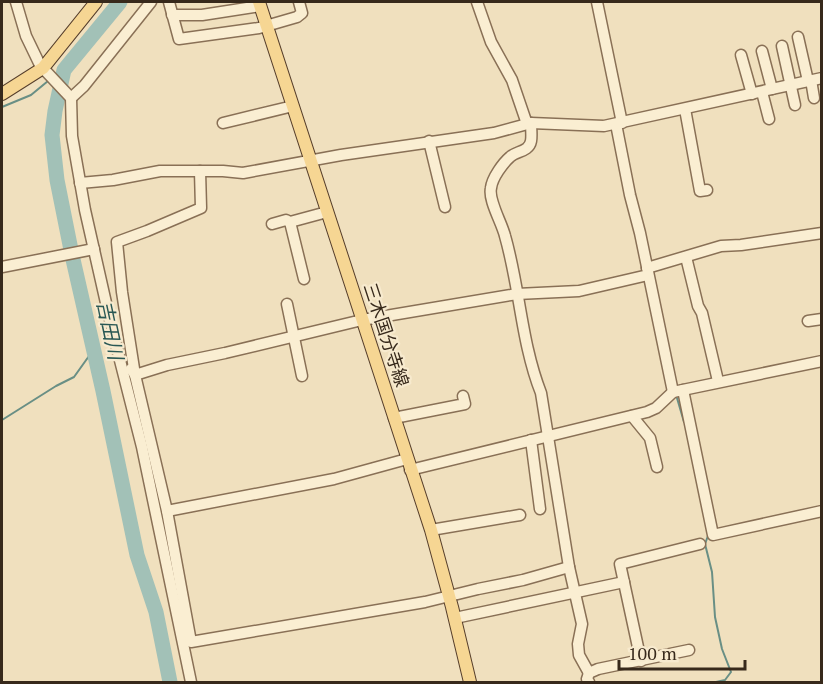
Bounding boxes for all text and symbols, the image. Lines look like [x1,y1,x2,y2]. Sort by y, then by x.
street label: 三木国分寺線 [359,280,415,390]
water label: 吉田川 [91,298,130,364]
scale bar [619,633,745,671]
text: 100 m [628,641,677,665]

